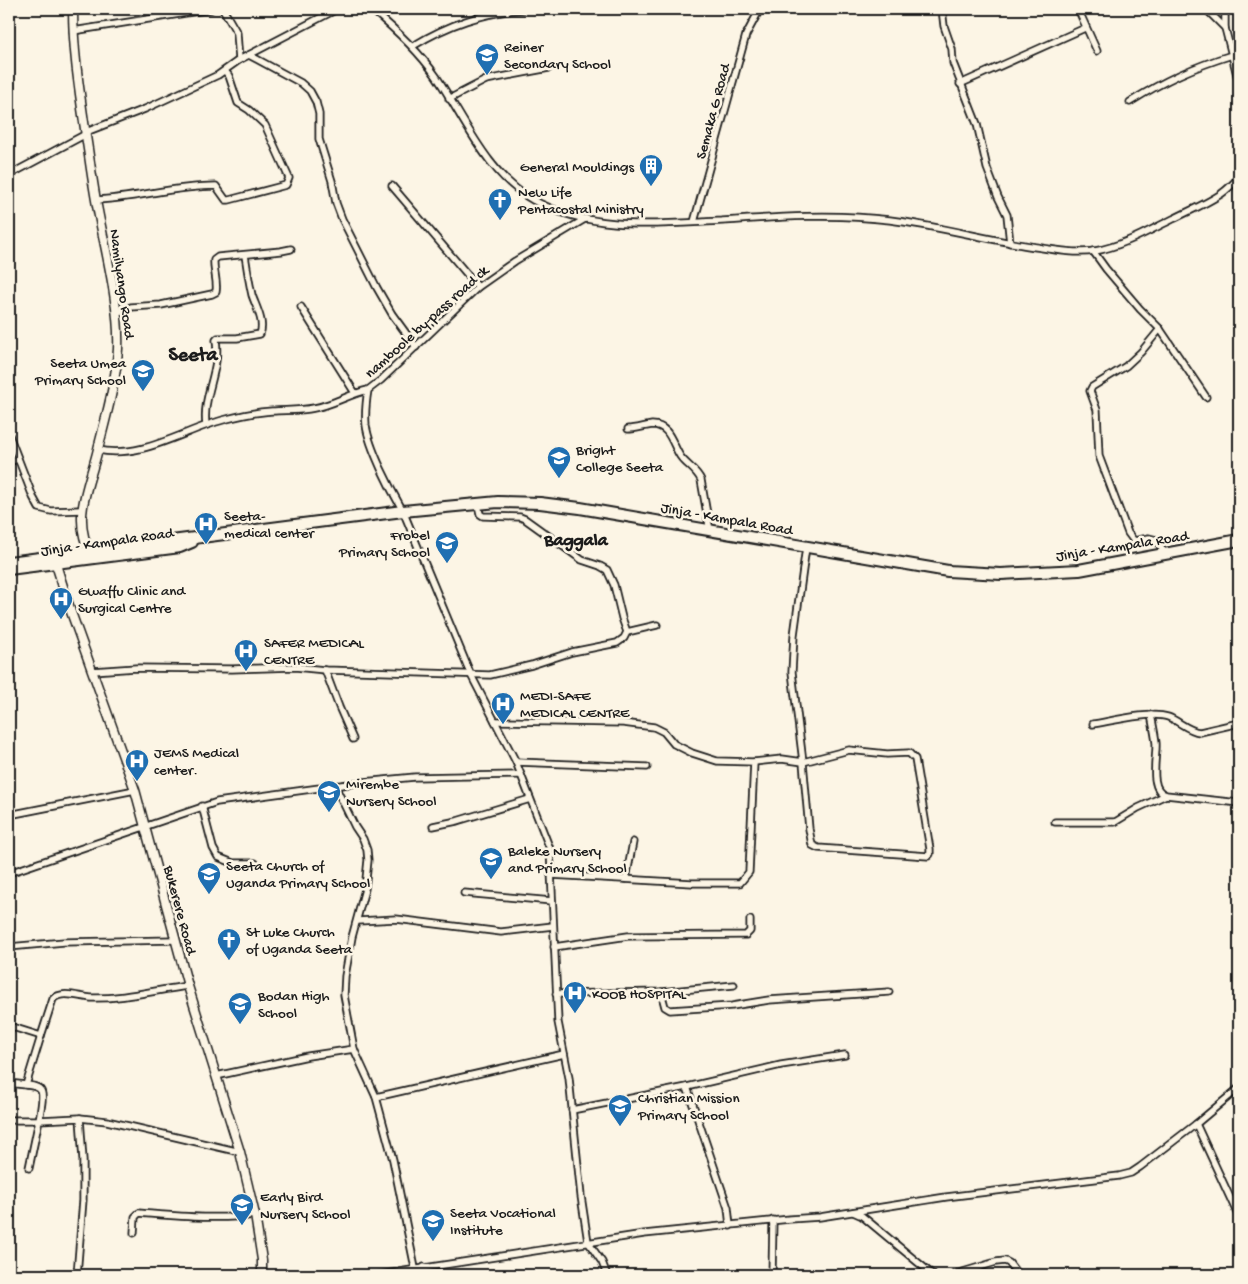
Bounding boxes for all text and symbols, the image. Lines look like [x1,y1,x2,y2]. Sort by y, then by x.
place label: Reiner Secondary School [504,39,611,74]
school or university icon: Reiner Secondary School [474,42,500,76]
street label: Semaka G Road [693,61,736,161]
building icon: General Mouldings [638,153,664,187]
place label: General Mouldings [520,159,634,177]
place label: New Life Pentacostal Ministry [517,184,644,219]
church icon: New Life Pentacostal Ministry [487,187,513,221]
street label: Namilyango Road [104,228,138,342]
street label: namboole by-pass road ck [362,261,494,383]
district label: Seeta [168,345,218,368]
place label: Seeta Umea Primary School [34,355,127,390]
school or university icon: Seeta Umea Primary School [130,358,156,392]
place label: Bright College Seeta [575,442,664,477]
school or university icon: Bright College Seeta [546,445,572,479]
street label: Jinja - Kampala Road [659,499,795,541]
place label: Seeta- medical center [224,508,316,543]
hospital icon: Seeta- medical center [193,511,219,545]
street label: Jinja - Kampala Road [40,525,176,561]
place label: Frobel Primary School [338,527,430,562]
street label: Jinja - Kampala Road [1055,527,1191,566]
school or university icon: Frobel Primary School [434,530,460,564]
district label: Baggala [543,531,609,552]
place label: Gwaffu Clinic and Surgical Centre [78,583,186,618]
hospital icon: Gwaffu Clinic and Surgical Centre [48,586,74,620]
place label: SAFER MEDICAL CENTRE [264,635,364,670]
hospital icon: SAFER MEDICAL CENTRE [233,638,259,672]
place label: MEDI-SAFE MEDICAL CENTRE [520,688,630,723]
hospital icon: MEDI-SAFE MEDICAL CENTRE [490,691,516,725]
place label: JEMS Medical center. [154,745,239,780]
hospital icon: JEMS Medical center. [124,748,150,782]
place label: Mirembe Nursery School [346,776,437,811]
school or university icon: Mirembe Nursery School [316,779,342,813]
place label: Baleke Nursery and Primary School [507,843,627,878]
school or university icon: Baleke Nursery and Primary School [478,846,504,880]
place label: Seeta Church of Uganda Primary School [226,858,370,893]
school or university icon: Seeta Church of Uganda Primary School [196,861,222,895]
street label: Bukerere Road [158,863,200,958]
place label: St Luke Church of Uganda Seeta [246,924,353,959]
church icon: St Luke Church of Uganda Seeta [216,927,242,961]
hospital icon: KOOB HOSPITAL [562,980,588,1014]
place label: KOOB HOSPITAL [592,986,687,1004]
place label: Bodan High School [257,988,330,1023]
school or university icon: Bodan High School [227,991,253,1025]
place label: Christian Mission Primary School [637,1090,740,1125]
school or university icon: Christian Mission Primary School [607,1093,633,1127]
place label: Early Bird Nursery School [260,1189,351,1224]
school or university icon: Early Bird Nursery School [229,1192,255,1226]
place label: Seeta Vocational Institute [450,1205,556,1240]
school or university icon: Seeta Vocational Institute [420,1208,446,1242]

